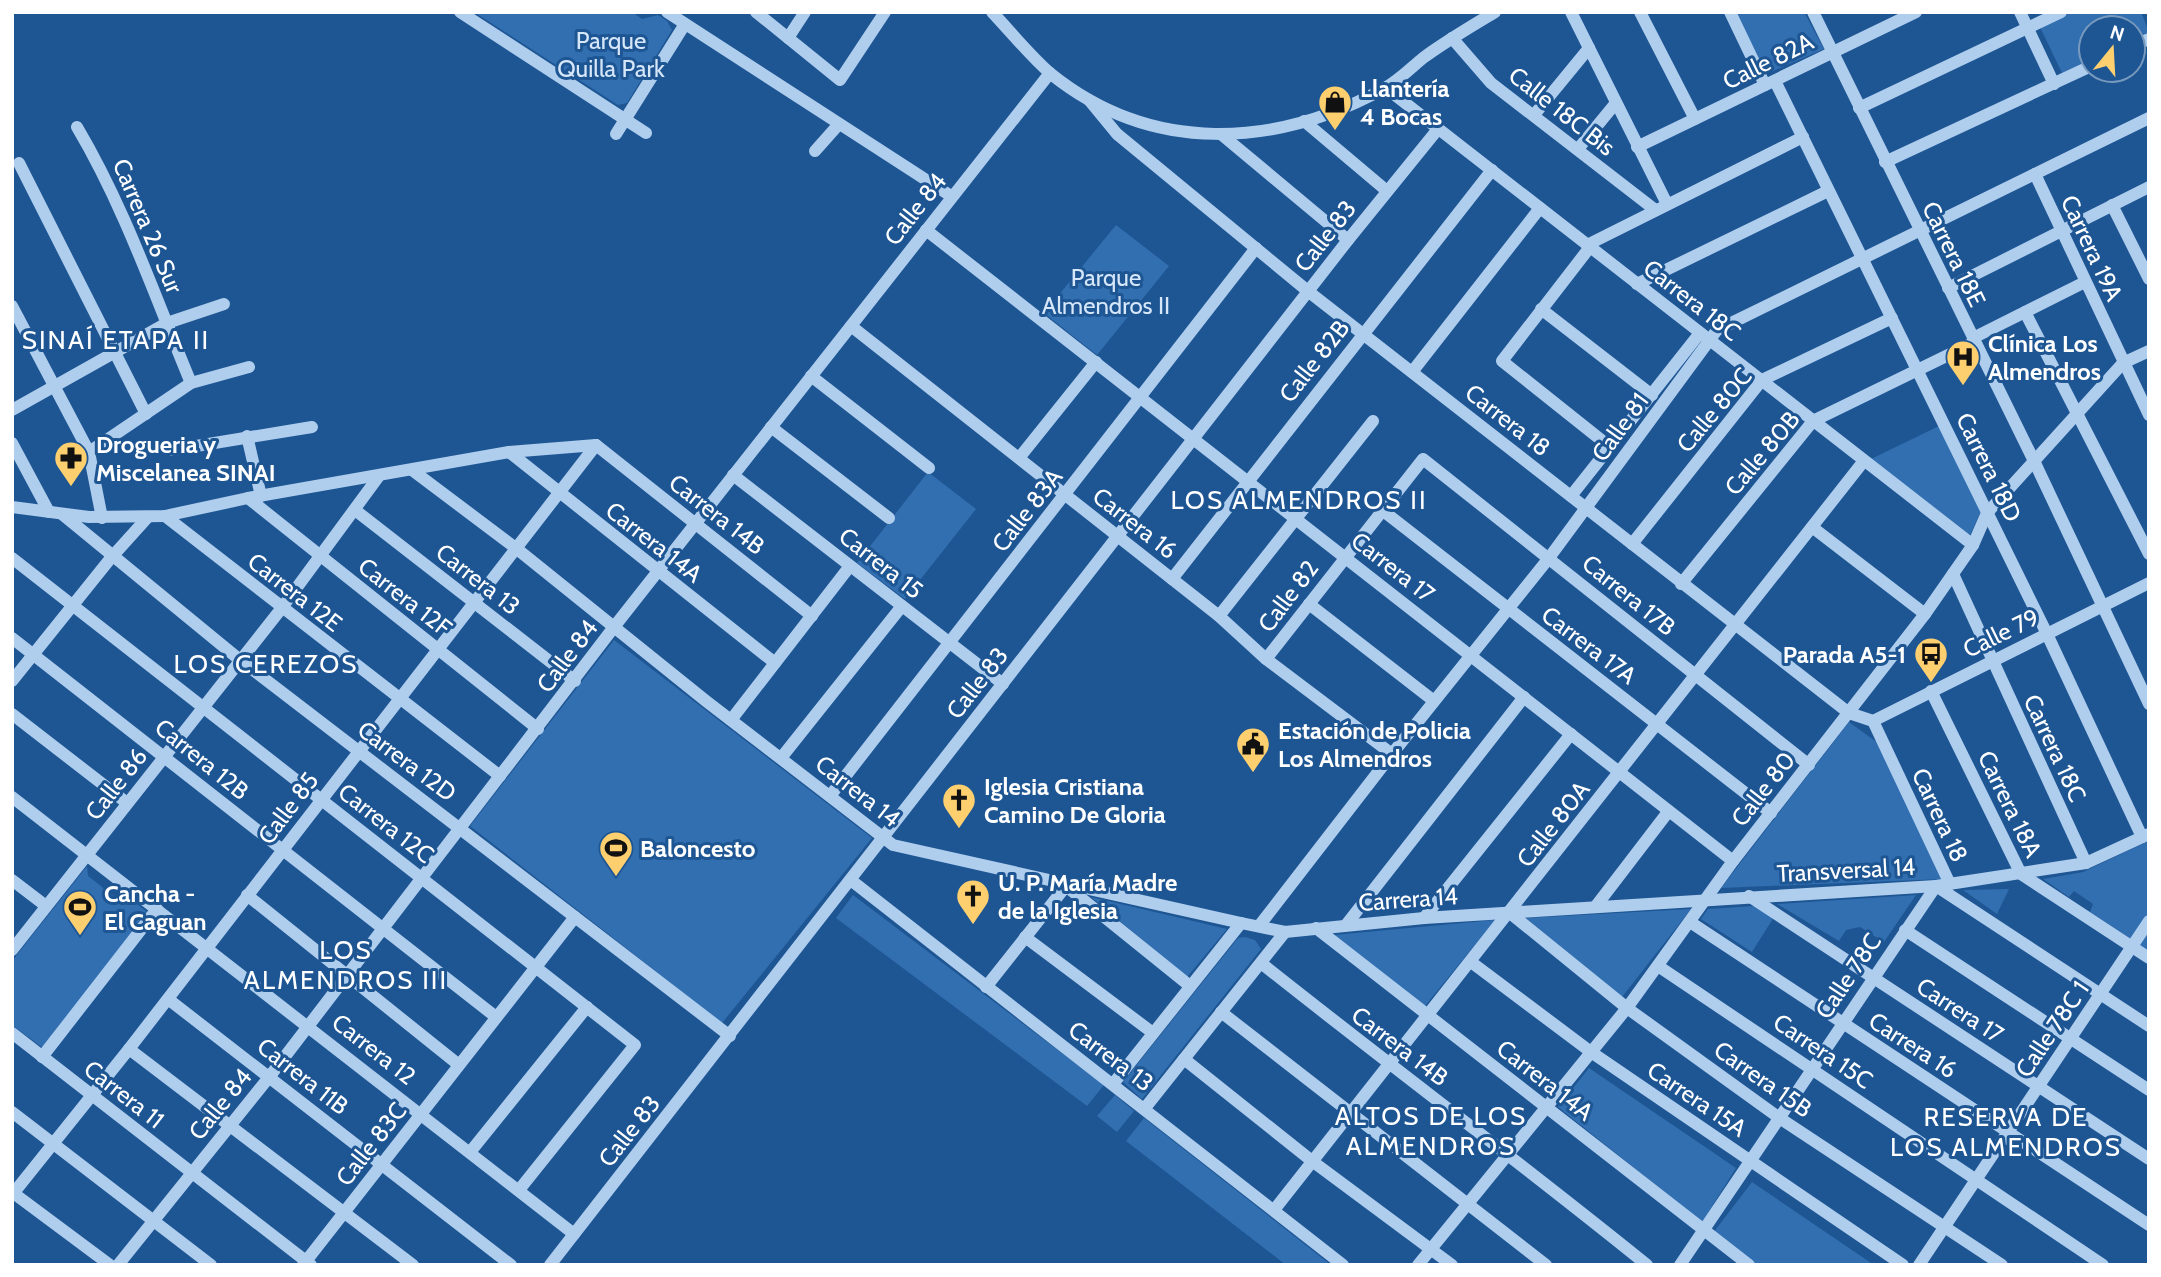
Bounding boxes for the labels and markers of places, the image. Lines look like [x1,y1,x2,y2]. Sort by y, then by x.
place label: Llantería 4 Bocas [1360,74,1450,131]
shop icon: Llantería 4 Bocas [1316,83,1354,132]
place label: Clínica Los Almendros [1988,329,2101,386]
hospital icon: Clínica Los Almendros [1944,338,1982,387]
place label: Drogueria y Miscelanea SINAI [96,430,276,487]
pharmacy icon: Drogueria y Miscelanea SINAI [52,439,90,488]
bus stop icon: Parada A5-1 [1912,635,1950,684]
place label: Parada A5-1 [1783,640,1906,669]
place label: Estación de Policia Los Almendros [1278,716,1471,773]
public building icon: Estación de Policia Los Almendros [1234,725,1272,774]
place label: Iglesia Cristiana Camino De Gloria [984,772,1166,829]
church icon: Iglesia Cristiana Camino De Gloria [940,781,978,830]
sports icon: Baloncesto [597,829,635,878]
place label: Baloncesto [640,834,756,863]
place label: U. P. María Madre de la Iglesia [998,868,1177,925]
church icon: U. P. María Madre de la Iglesia [954,877,992,926]
place label: Cancha - El Caguan [104,879,206,936]
sports icon: Cancha - El Caguan [61,888,99,937]

